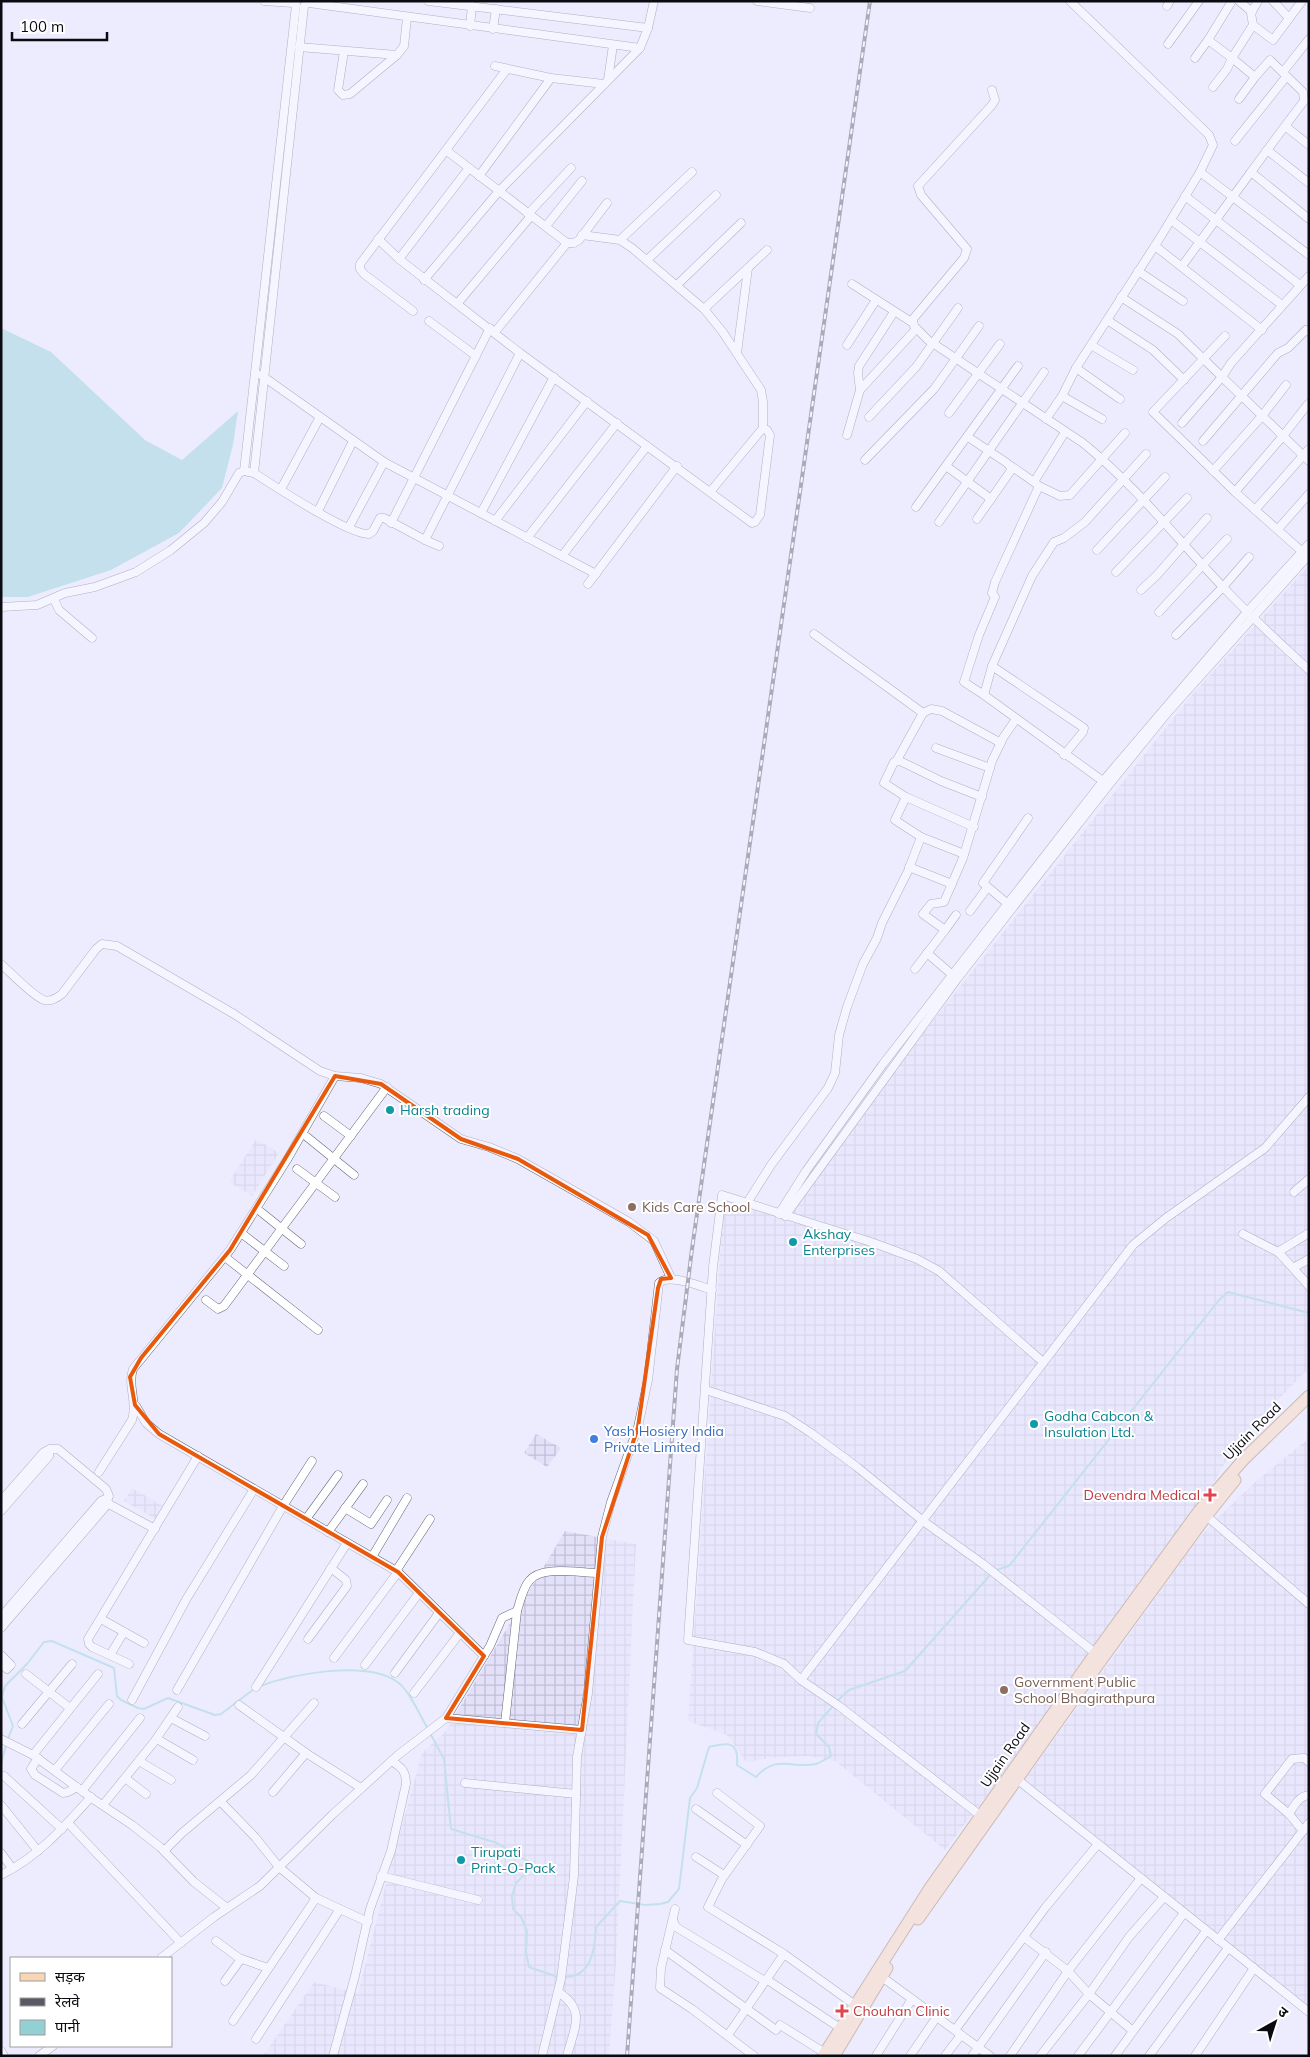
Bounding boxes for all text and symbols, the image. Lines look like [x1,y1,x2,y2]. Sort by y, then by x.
scale bar [12,10,108,42]
text: 100 m [20,17,64,36]
place label: Harsh trading [400,1101,490,1119]
marker: Harsh trading [384,1104,396,1116]
place label: Kids Care School [642,1198,750,1216]
marker: Kids Care School [626,1201,638,1213]
place label: Akshay Enterprises [803,1225,875,1259]
marker: Akshay Enterprises [787,1236,799,1248]
street label: Ujjain Road [1219,1398,1285,1464]
place label: Godha Cabcon & Insulation Ltd. [1044,1407,1154,1441]
marker: Godha Cabcon & Insulation Ltd. [1028,1418,1040,1430]
place label: Yash Hosiery India Private Limited [603,1422,724,1456]
marker: Yash Hosiery India Private Limited [588,1433,600,1445]
place label: Devendra Medical [1083,1486,1200,1504]
marker: Devendra Medical [1204,1489,1216,1501]
place label: Government Public School Bhagirathpura [1014,1673,1155,1707]
marker: Government Public School Bhagirathpura [998,1684,1010,1696]
street label: Ujjain Road [976,1719,1034,1791]
place label: Tirupati Print-O-Pack [471,1843,556,1877]
marker: Tirupati Print-O-Pack [455,1854,467,1866]
legend [10,1957,172,2047]
text: सड़क [55,1967,85,1986]
text: रेलवे [54,1992,80,2011]
north arrow [1250,1997,1300,2047]
place label: Chouhan Clinic [853,2002,950,2020]
text: उ [1274,2002,1293,2022]
marker: Chouhan Clinic [835,2004,849,2018]
text: पानी [55,2017,81,2036]

